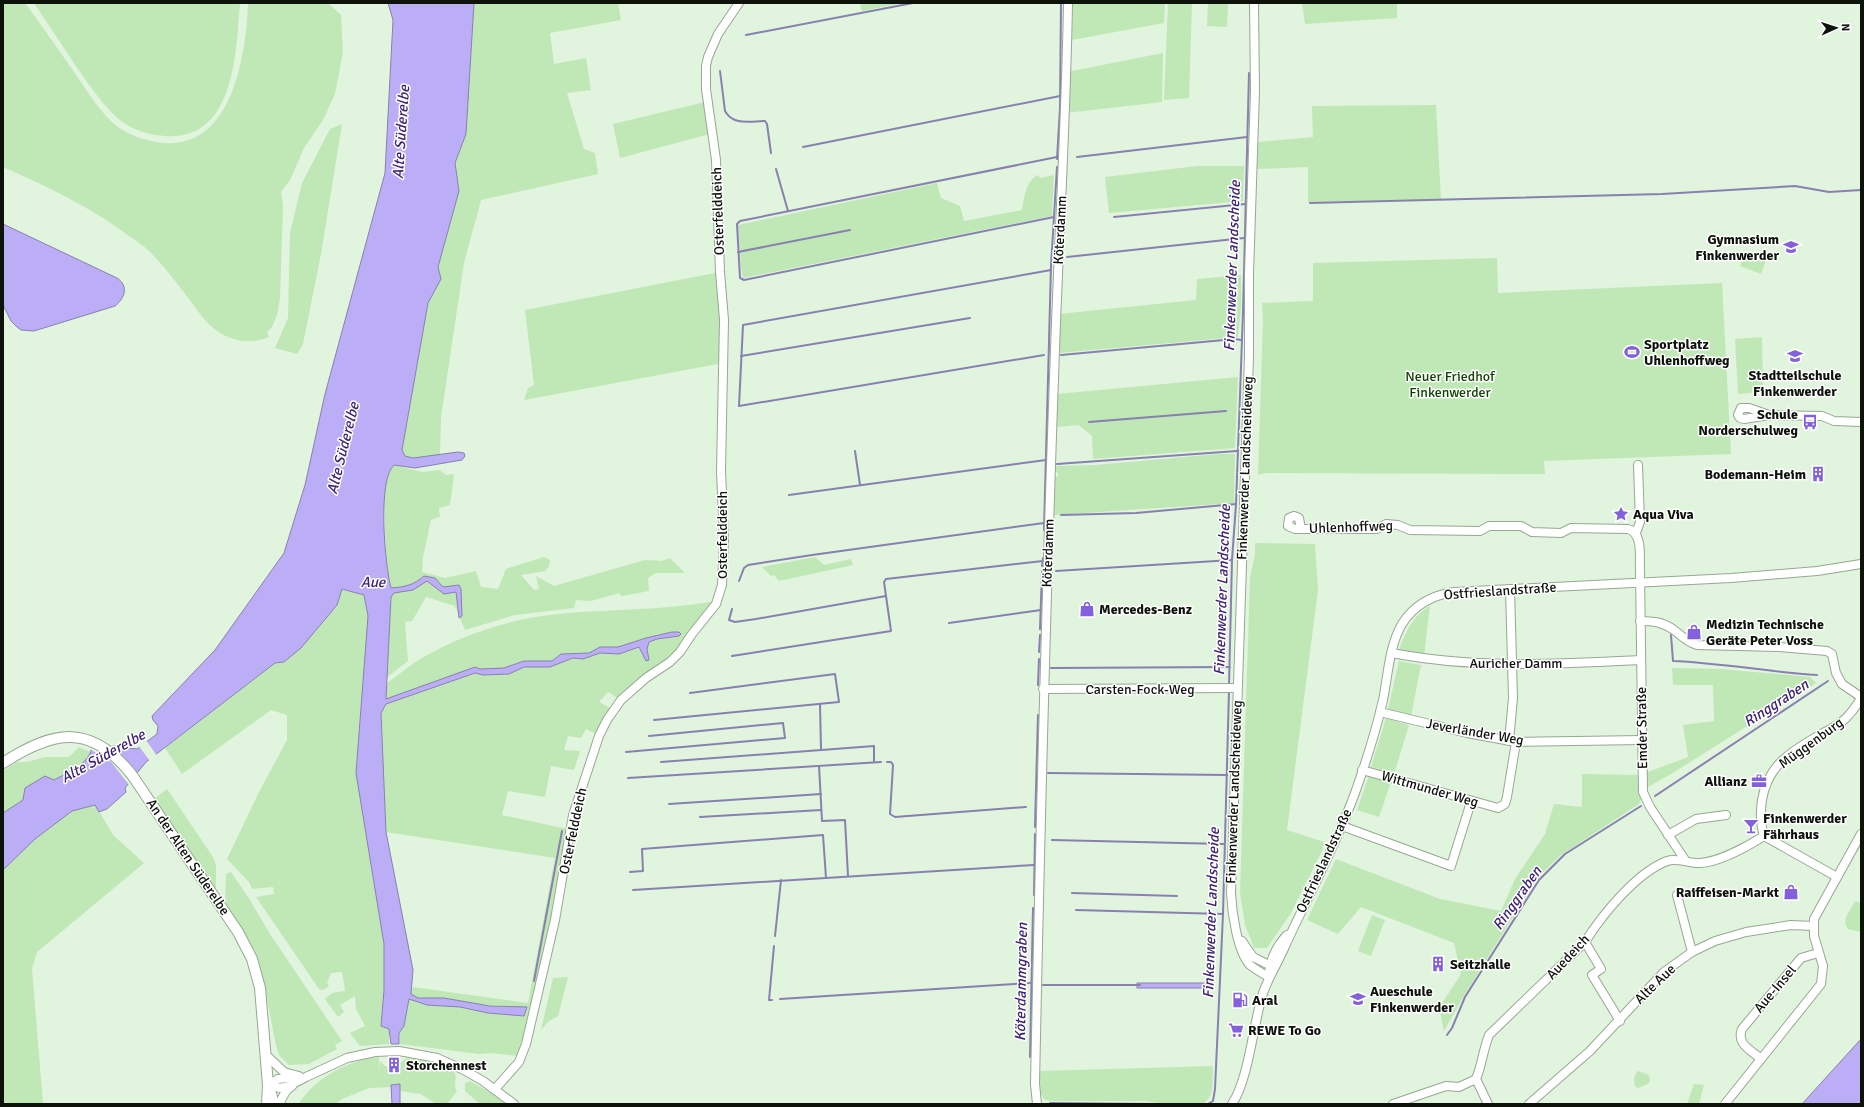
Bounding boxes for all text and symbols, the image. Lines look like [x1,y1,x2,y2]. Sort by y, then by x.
north arrow [1816,8,1856,48]
text: N [1839,23,1852,32]
water label: Alte Süderelbe [389,83,413,179]
street label: Osterfelddeich [708,167,728,255]
water label: Finkenwerder Landscheide [1220,179,1244,352]
street label: Köterdamm [1050,195,1070,265]
place label: Gymnasium Finkenwerder [1695,231,1779,264]
school or university icon: Gymnasium Finkenwerder [1782,238,1800,256]
place label: Sportplatz Uhlenhoffweg [1644,336,1730,369]
sports icon: Sportplatz Uhlenhoffweg [1623,343,1641,361]
school or university icon: Stadtteilschule Finkenwerder [1786,347,1804,365]
place label: Stadtteilschule Finkenwerder [1749,367,1842,400]
park label: Neuer Friedhof Finkenwerder [1405,368,1496,401]
street label: Finkenwerder Landscheideweg [1233,376,1257,560]
water label: Alte Süderelbe [323,399,363,496]
place label: Schule Norderschulweg [1698,406,1798,439]
bus stop icon: Schule Norderschulweg [1801,413,1819,431]
building icon: Bodemann-Heim [1809,465,1827,483]
place label: Bodemann-Heim [1704,466,1806,483]
street label: Osterfelddeich [714,491,731,579]
water label: Finkenwerder Landscheide [1210,503,1234,676]
place icon: Aqua Viva [1612,505,1630,523]
place label: Aqua Viva [1633,506,1694,523]
street label: Uhlenhoffweg [1309,517,1393,537]
street label: Köterdamm [1038,518,1058,588]
water label: Aue [361,573,387,591]
street label: Ostfrieslandstraße [1443,579,1557,603]
shop icon: Mercedes-Benz [1078,600,1096,618]
place label: Mercedes-Benz [1099,601,1192,618]
place label: Medizin Technische Geräte Peter Voss [1706,616,1824,649]
shop icon: Medizin Technische Geräte Peter Voss [1685,623,1703,641]
street label: Auricher Damm [1469,655,1563,672]
water label: Ringgraben [1740,675,1812,731]
street label: Carsten-Fock-Weg [1085,681,1195,698]
street label: Emder Straße [1633,687,1651,769]
street label: Finkenwerder Landscheideweg [1222,700,1246,884]
street label: Müggenburg [1775,714,1847,772]
street label: Jeverländer Weg [1425,715,1525,749]
water label: Alte Süderelbe [58,725,150,787]
street label: Wittmunder Weg [1379,767,1481,811]
office icon: Allianz [1750,772,1768,790]
place label: Allianz [1704,773,1747,790]
street label: Osterfelddeich [556,786,590,876]
street label: An der Alten Süderelbe [143,795,233,919]
street label: Ostfrieslandstraße [1292,806,1356,916]
place label: Finkenwerder Fährhaus [1763,810,1847,843]
bar icon: Finkenwerder Fährhaus [1742,817,1760,835]
water label: Finkenwerder Landscheide [1199,826,1223,999]
water label: Ringgraben [1488,862,1546,933]
shop icon: Raiffeisen-Markt [1782,883,1800,901]
place label: Raiffeisen-Markt [1676,884,1780,901]
water label: Köterdammgraben [1011,922,1031,1041]
street label: Auedeich [1543,931,1593,983]
building icon: Seitzhalle [1429,955,1447,973]
place label: Seitzhalle [1450,956,1511,973]
street label: Alte Aue [1631,960,1679,1008]
street label: Aue-Insel [1750,962,1800,1016]
place label: Aueschule Finkenwerder [1370,983,1454,1016]
school or university icon: Aueschule Finkenwerder [1349,990,1367,1008]
fuel station icon: Aral [1231,991,1249,1009]
place label: Aral [1252,992,1279,1009]
supermarket icon: REWE To Go [1227,1021,1245,1039]
place label: REWE To Go [1248,1022,1321,1039]
building icon: Storchennest [385,1056,403,1074]
place label: Storchennest [406,1057,487,1074]

